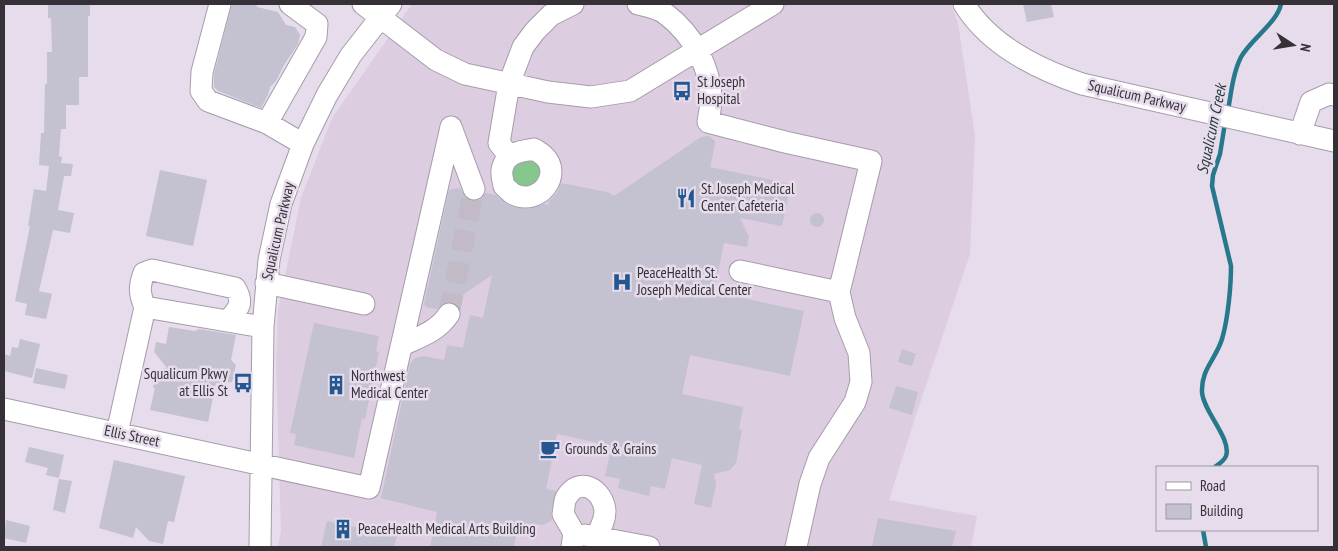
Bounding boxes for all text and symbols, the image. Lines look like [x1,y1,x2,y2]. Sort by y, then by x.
north arrow [1268,20,1318,70]
text: N [1296,42,1315,53]
place label: St Joseph Hospital [697,72,745,108]
street label: Squalicum Parkway [1086,75,1188,116]
bus stop icon: St Joseph Hospital [671,80,693,102]
water label: Squalicum Creek [1192,80,1231,176]
place label: St. Joseph Medical Center Cafeteria [701,179,795,215]
street label: Squalicum Parkway [257,180,298,282]
restaurant icon: St. Joseph Medical Center Cafeteria [675,187,697,209]
place label: PeaceHealth St. Joseph Medical Center [636,263,753,299]
hospital icon: PeaceHealth St. Joseph Medical Center [611,271,633,293]
place label: Squalicum Pkwy at Ellis St [144,364,228,400]
place label: Northwest Medical Center [351,366,429,402]
bus stop icon: Squalicum Pkwy at Ellis St [232,372,254,394]
building icon: Northwest Medical Center [325,374,347,396]
street label: Ellis Street [103,420,161,451]
cafe icon: Grounds & Grains [539,438,561,460]
place label: Grounds & Grains [565,439,656,458]
legend [1156,466,1318,531]
text: Road [1200,476,1226,495]
text: Building [1200,501,1243,520]
building icon: PeaceHealth Medical Arts Building [332,518,354,540]
place label: PeaceHealth Medical Arts Building [358,519,536,538]

